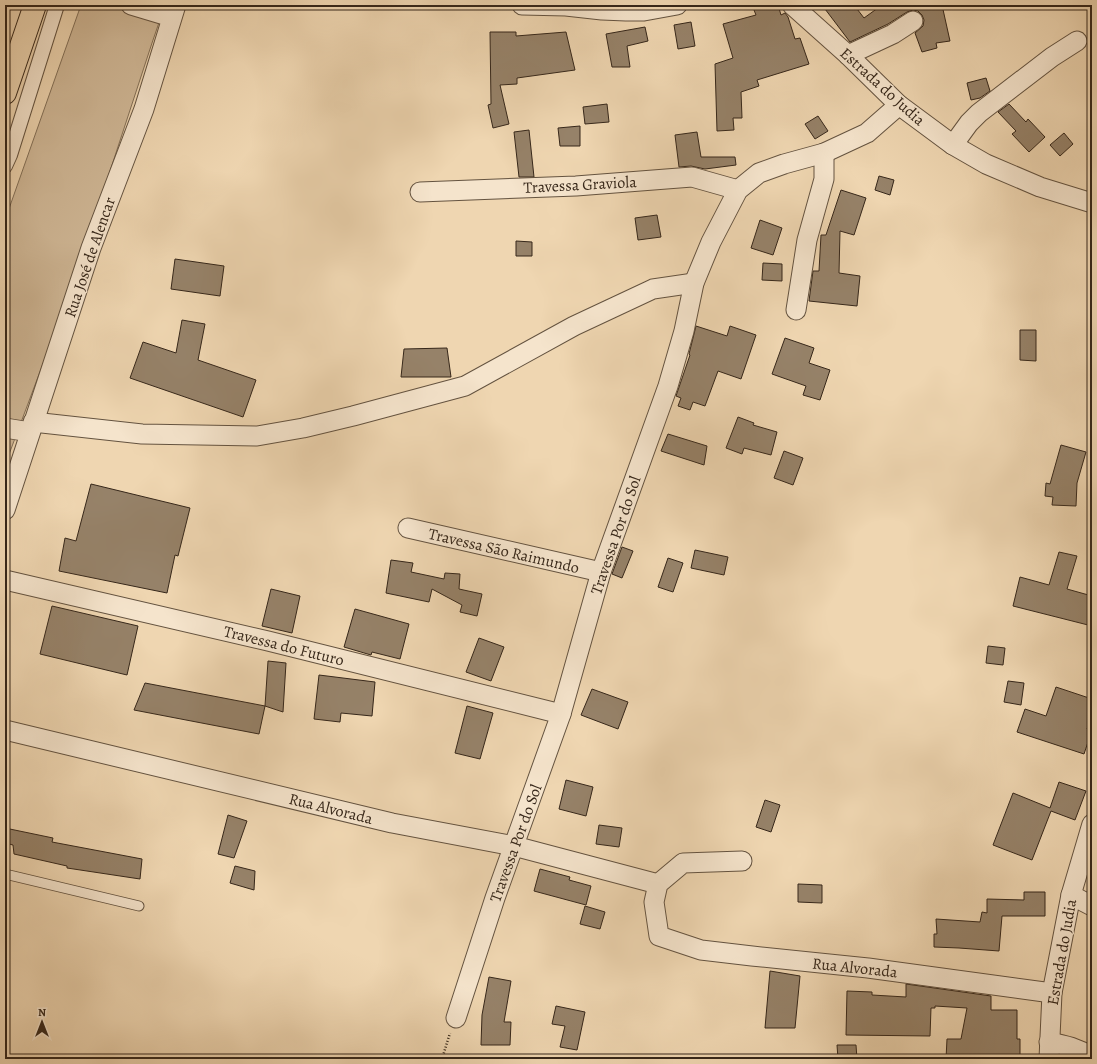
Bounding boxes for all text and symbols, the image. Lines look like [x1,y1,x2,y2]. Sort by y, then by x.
street label: Estrada do Judia [835,43,930,131]
street label: Travessa Graviola [523,171,638,199]
street label: Rua José de Alencar [59,194,121,320]
street label: Travessa Por do Sol [585,473,647,598]
street label: Travessa São Raimundo [426,523,581,579]
street label: Travessa do Futuro [221,620,346,672]
street label: Travessa Por do Sol [484,781,548,905]
street label: Rua Alvorada [286,788,376,830]
street label: Estrada do Judia [1042,897,1082,1007]
street label: Rua Alvorada [811,953,899,983]
north arrow [22,1002,62,1042]
text: N [38,1005,46,1020]

